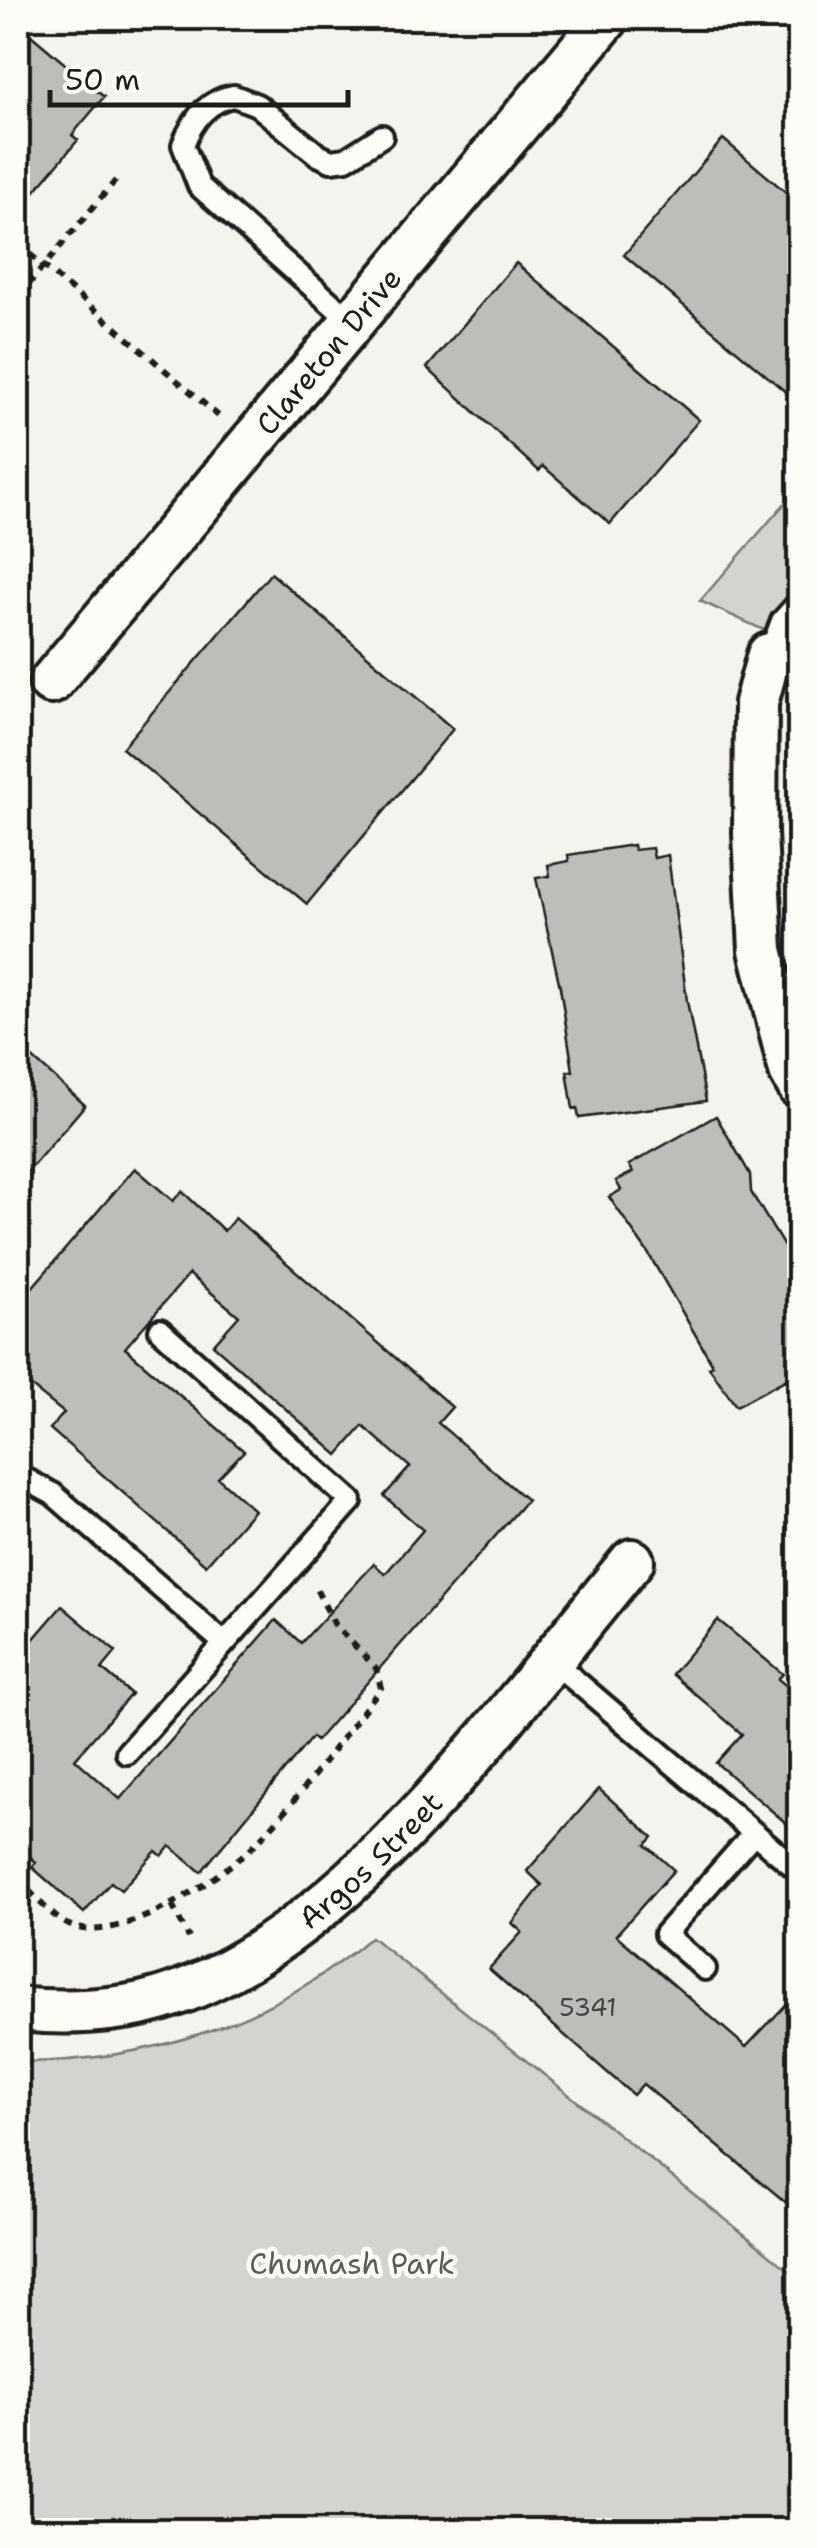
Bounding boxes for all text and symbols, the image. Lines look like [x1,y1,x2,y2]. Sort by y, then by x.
scale bar [50,45,348,107]
text: 50 m [65,59,140,100]
street label: Clareton Drive [246,258,411,443]
street label: Argos Street [290,1782,451,1938]
house number: 5341 [559,1990,617,2024]
park label: Chumash Park [249,2243,455,2284]

